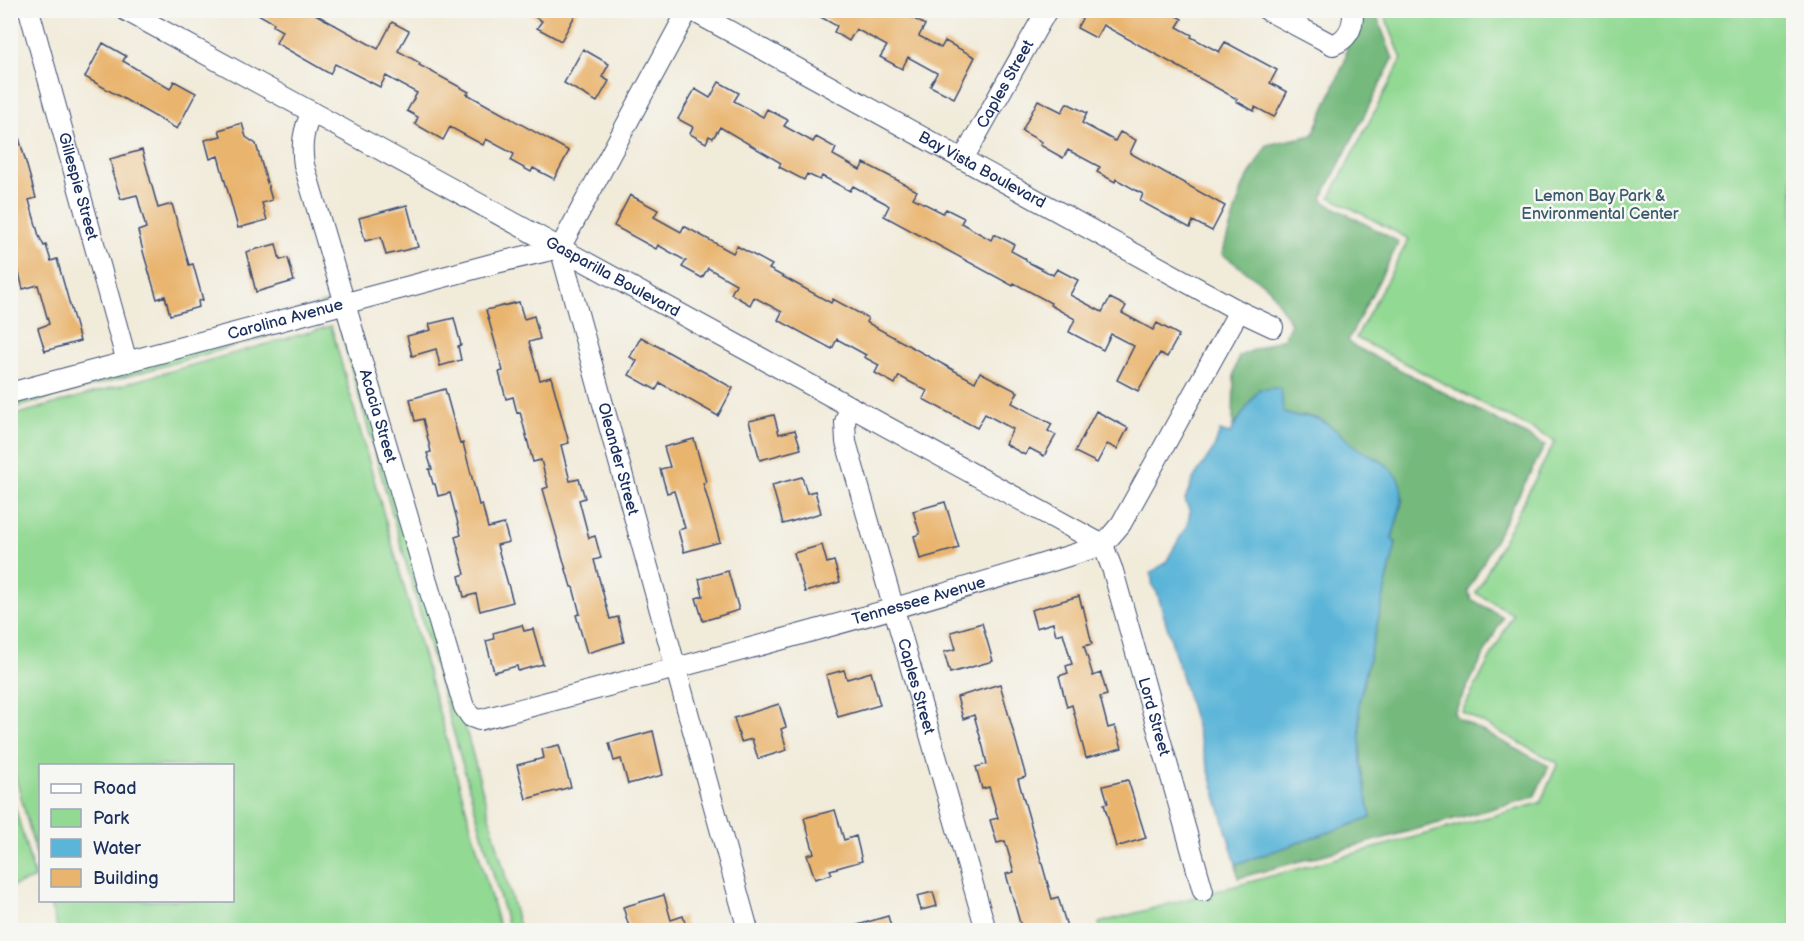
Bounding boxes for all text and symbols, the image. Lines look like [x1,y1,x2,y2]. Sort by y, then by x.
street label: Caples Street [973,36,1038,132]
street label: Bay Vista Boulevard [915,127,1049,212]
street label: Gillespie Street [54,130,102,242]
park label: Lemon Bay Park & Environmental Center [1521,187,1679,224]
street label: Gasparilla Boulevard [542,232,683,321]
street label: Carolina Avenue [226,295,346,344]
street label: Acacia Street [355,367,401,465]
street label: Oleander Street [594,401,643,517]
street label: Tennessee Avenue [850,572,988,629]
street label: Caples Street [893,636,939,736]
street label: Lord Street [1134,675,1174,758]
legend [39,764,234,902]
text: Road [93,778,137,799]
text: Park [93,808,129,829]
text: Water [93,838,141,859]
text: Building [93,868,159,889]

